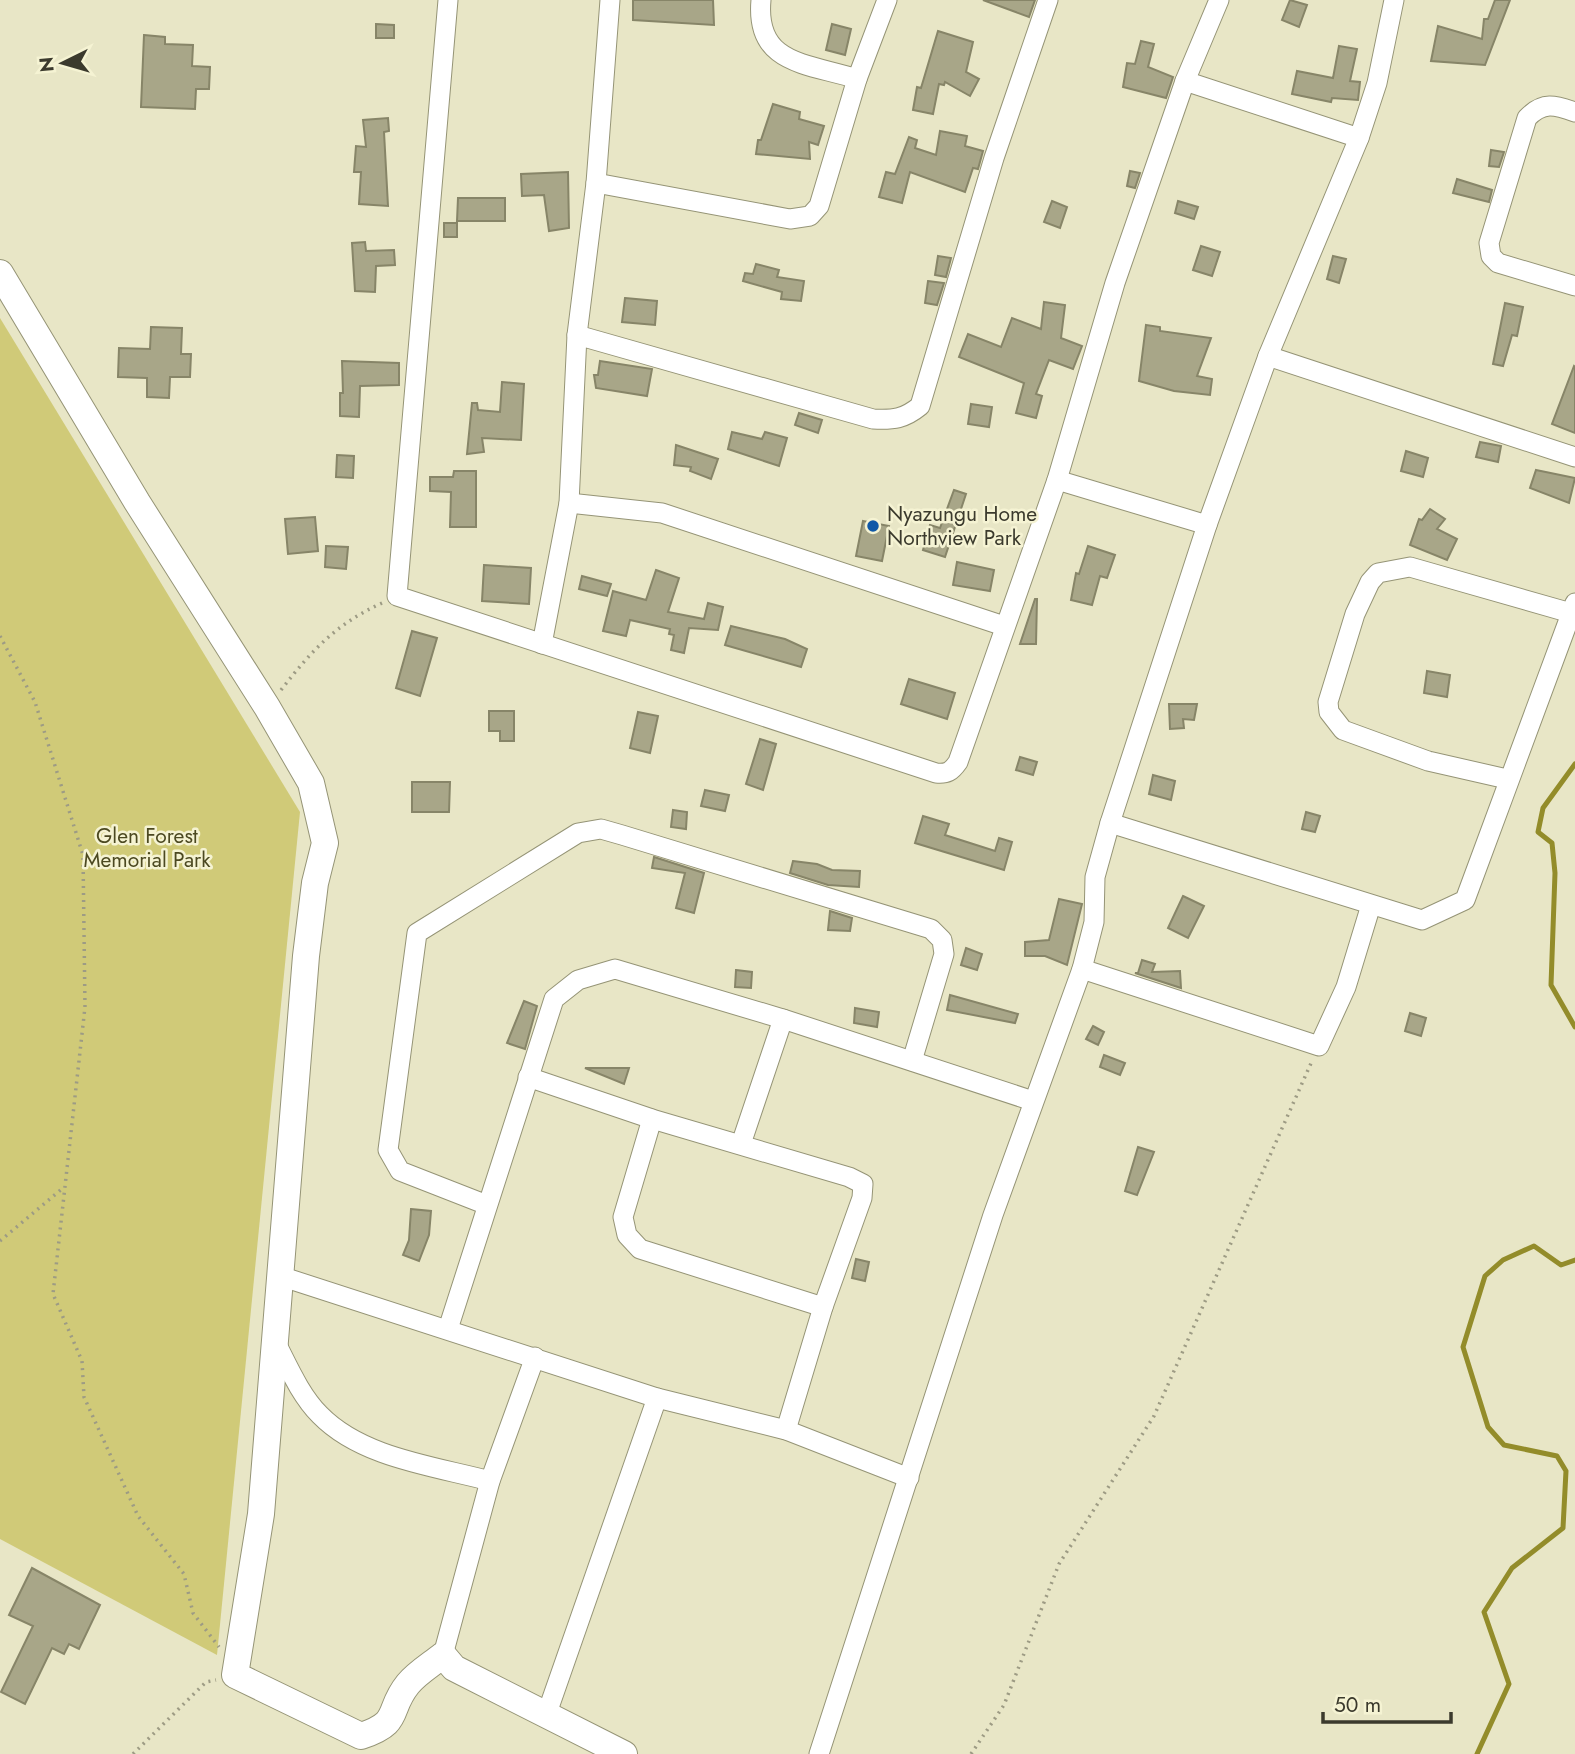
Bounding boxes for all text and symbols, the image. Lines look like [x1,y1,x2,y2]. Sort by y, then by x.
north arrow [28,28,98,98]
text: N [32,56,61,73]
place label: Nyazungu Home Northview Park [887,499,1037,553]
marker: Nyazungu Home Northview Park [865,518,881,534]
park label: Glen Forest Memorial Park [84,821,211,875]
scale bar [1323,1680,1451,1724]
text: 50 m [1334,1690,1381,1720]

